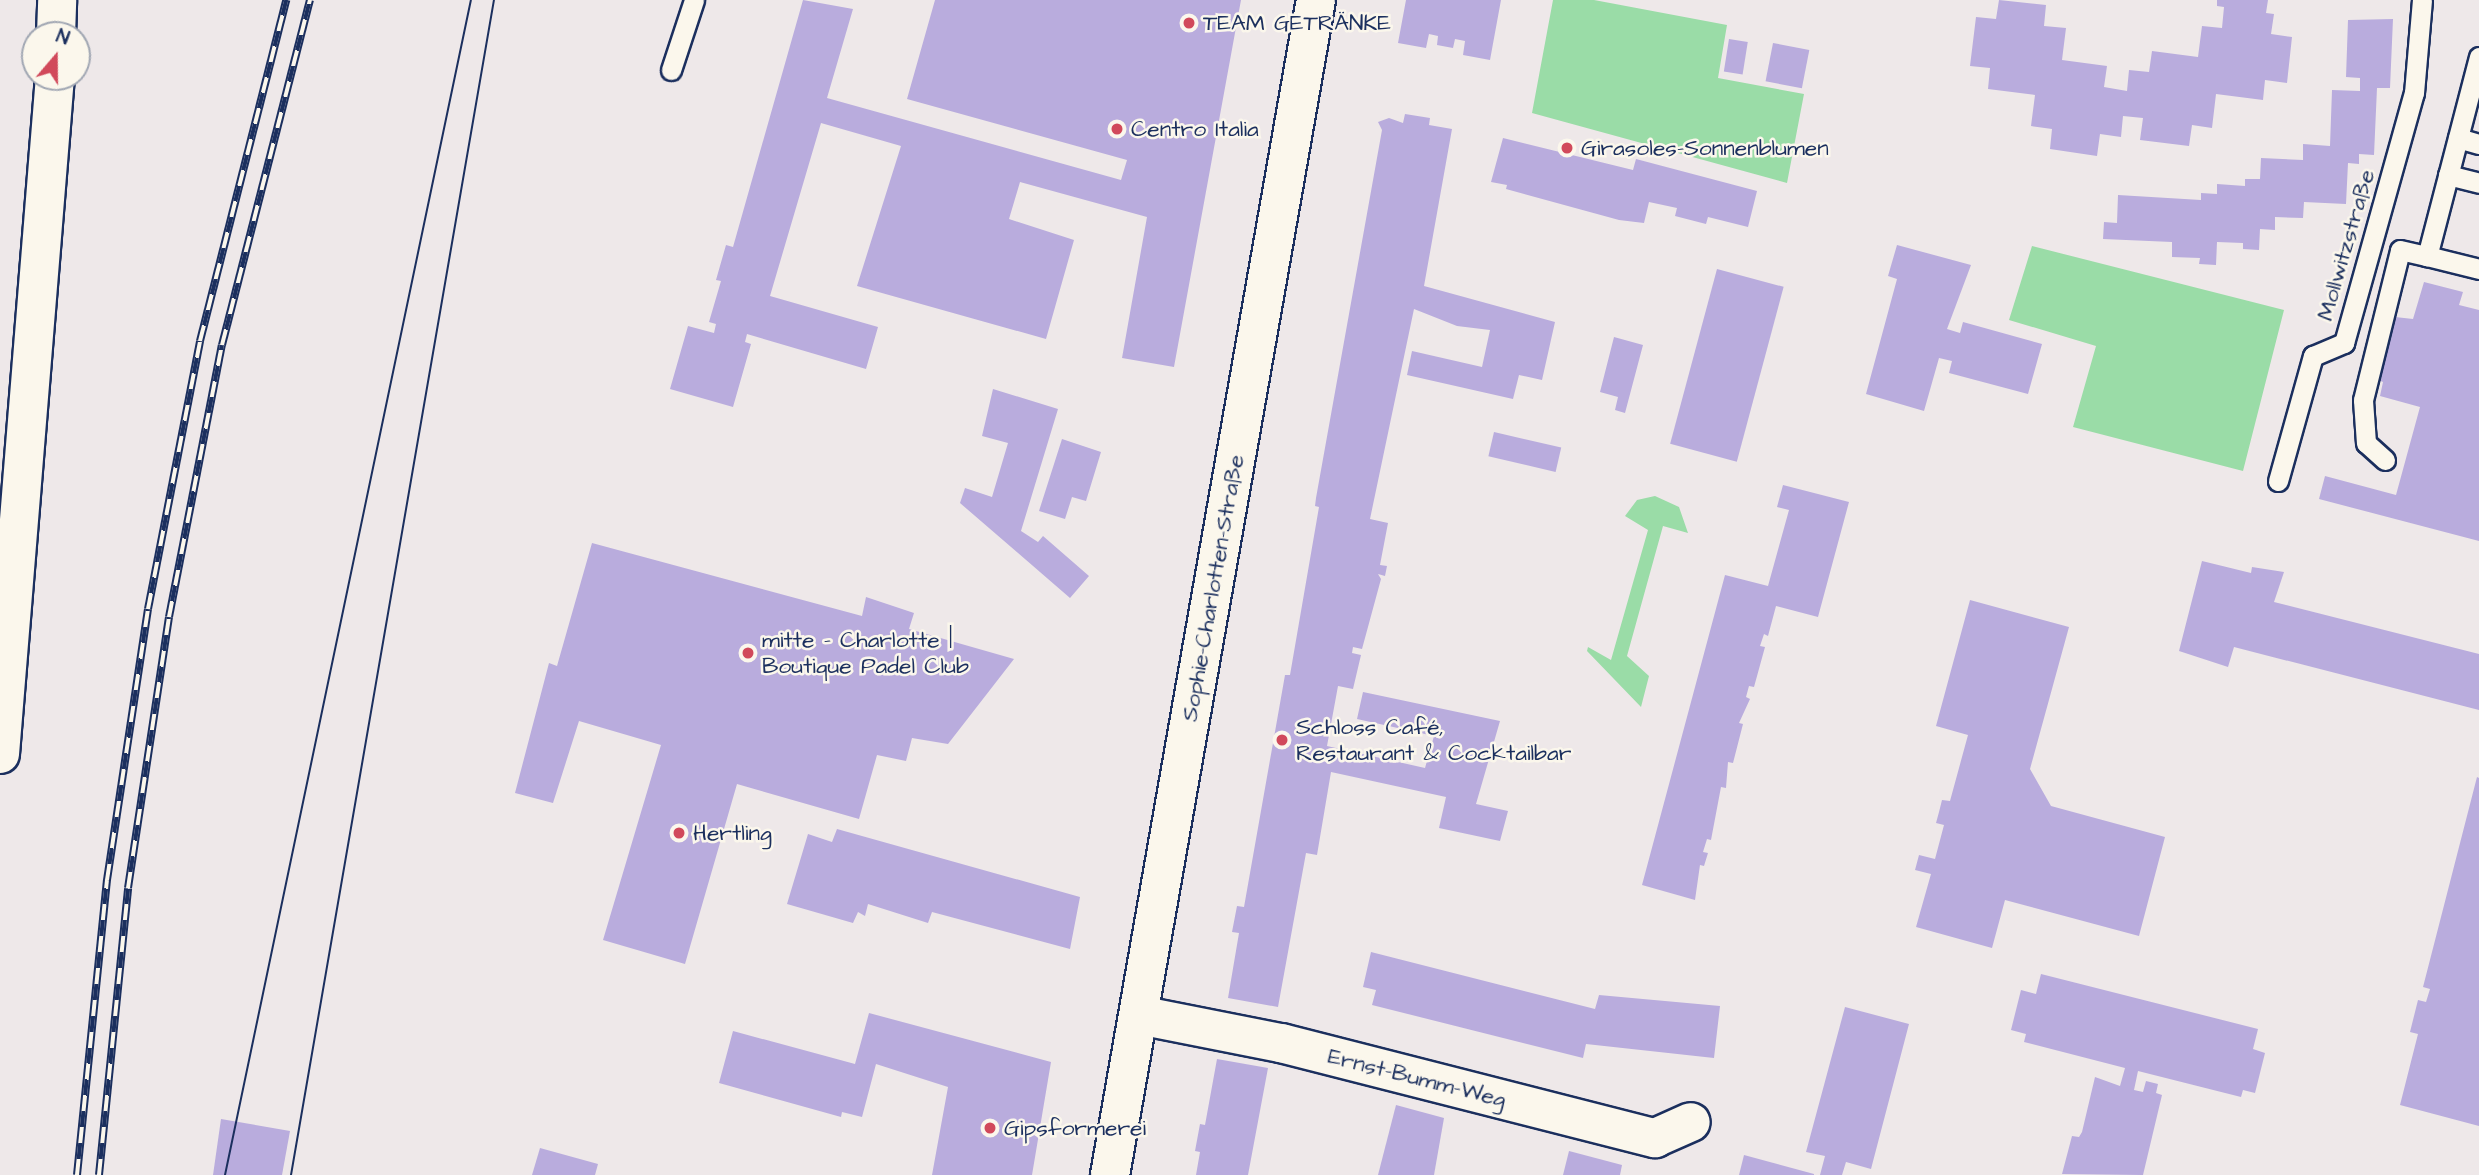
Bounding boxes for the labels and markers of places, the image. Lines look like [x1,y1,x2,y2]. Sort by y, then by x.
place label: TEAM GETRÄNKE [1203,9,1391,37]
marker: TEAM GETRÄNKE [1181,15,1197,31]
place label: Centro Italia [1131,115,1259,143]
marker: Centro Italia [1109,121,1125,137]
place label: Girasoles-Sonnenblumen [1581,134,1829,162]
marker: Girasoles-Sonnenblumen [1559,140,1575,156]
place label: mitte - Charlotte | Boutique Padel Club [762,626,969,680]
marker: mitte - Charlotte | Boutique Padel Club [740,645,756,661]
place label: Schloss Café, Restaurant & Cocktailbar [1296,713,1571,767]
marker: Schloss Café, Restaurant & Cocktailbar [1274,732,1290,748]
place label: Hertling [693,819,772,847]
marker: Hertling [671,825,687,841]
place label: Gipsformerei [1004,1114,1146,1142]
marker: Gipsformerei [982,1120,998,1136]

